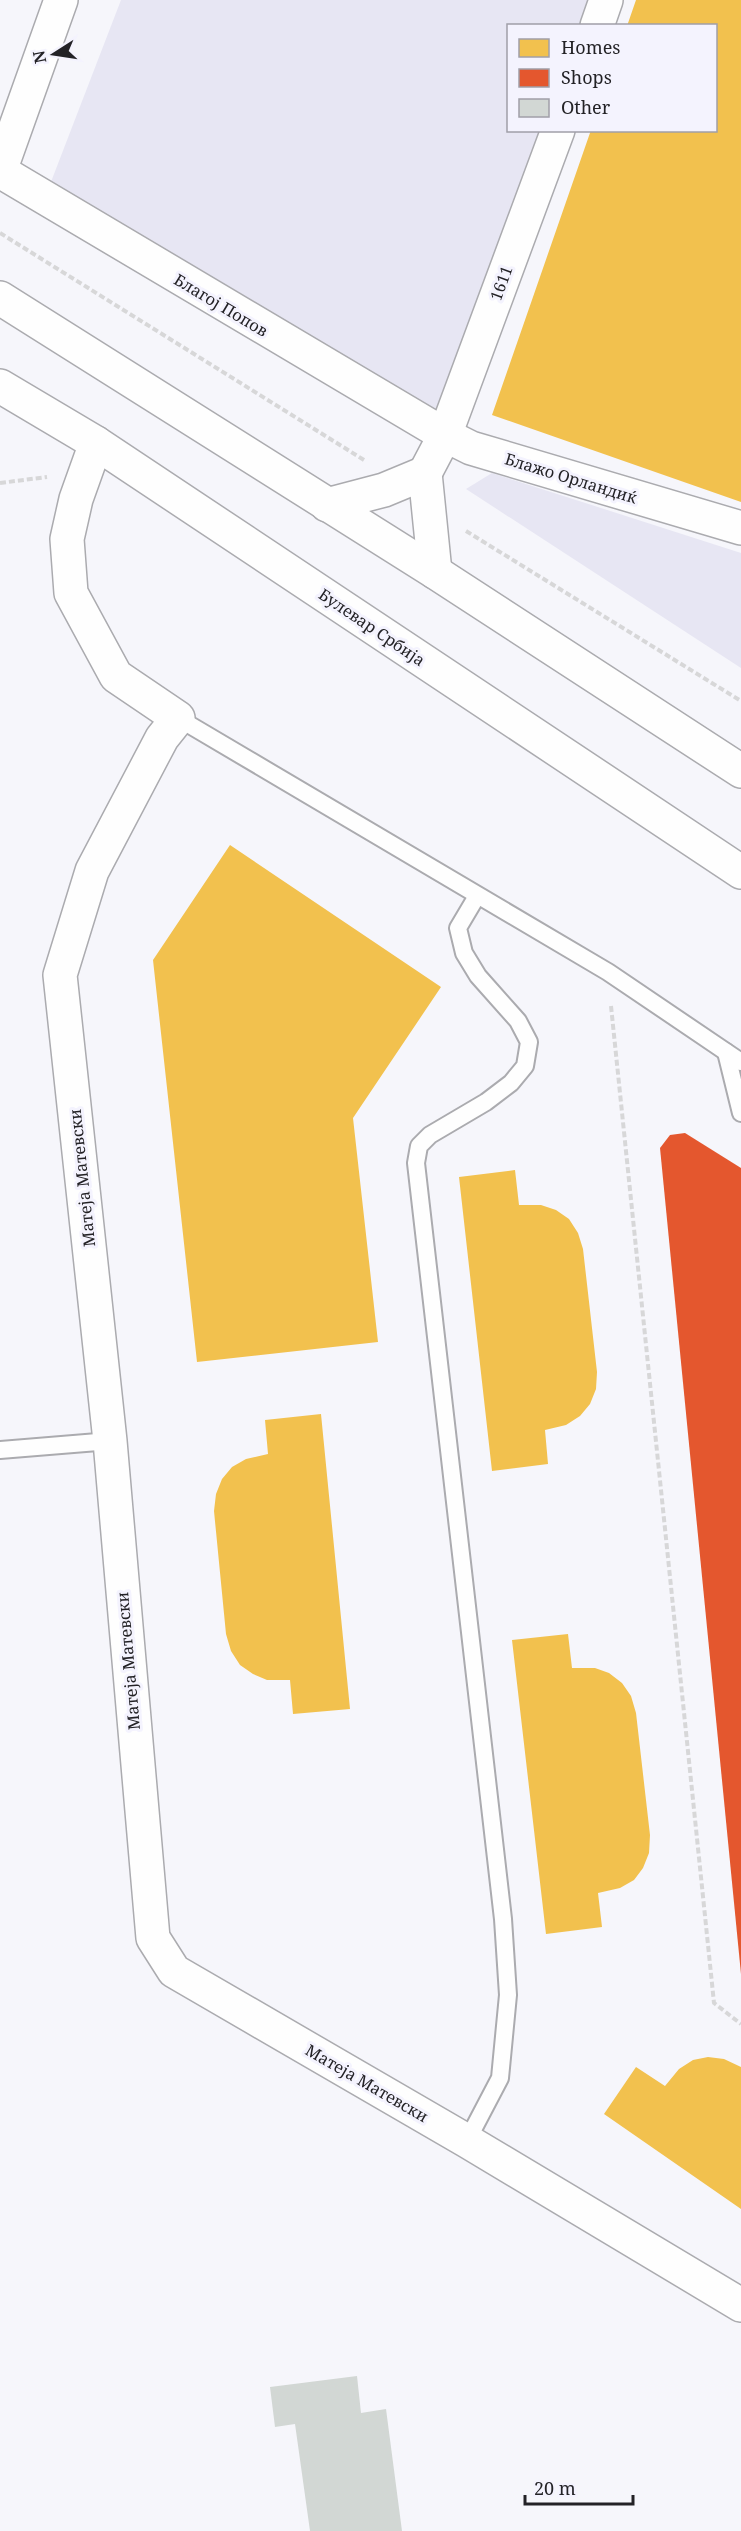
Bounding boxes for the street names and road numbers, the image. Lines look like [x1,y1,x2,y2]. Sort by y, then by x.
street label: 1611 [485,262,517,304]
street label: Благој Попов [170,268,272,342]
street label: Блажо Орландиќ [502,447,640,509]
street label: Булевар Србија [314,583,430,671]
street label: Матеја Матевски [64,1108,100,1248]
street label: Матеја Матевски [111,1591,145,1731]
street label: Матеја Матевски [302,2039,433,2127]

